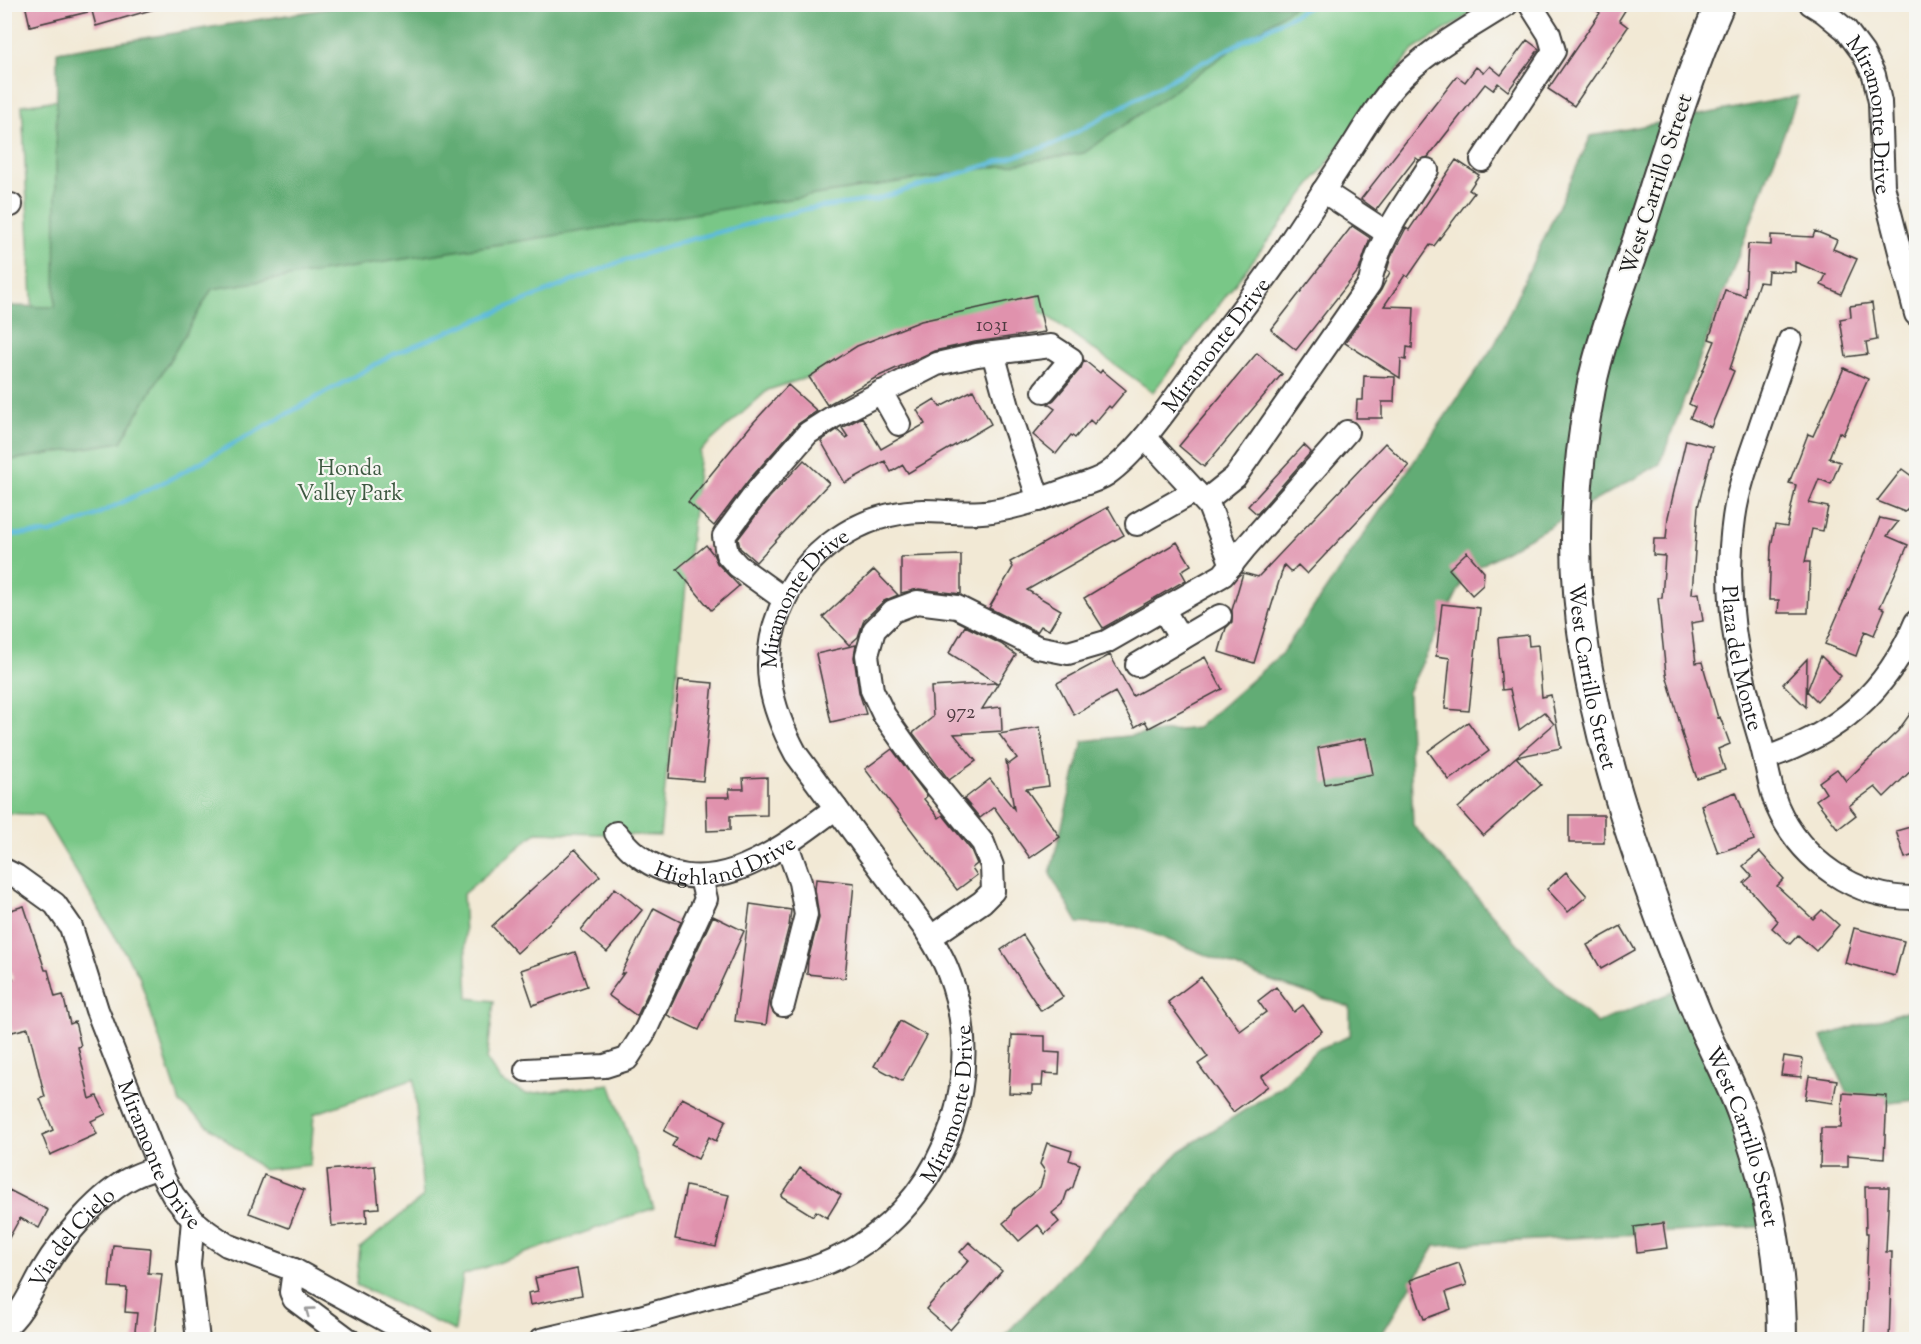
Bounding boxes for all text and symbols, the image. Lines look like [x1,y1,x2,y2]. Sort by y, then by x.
street label: Miramonte Drive [1837,30,1898,198]
street label: West Carrillo Street [1613,90,1702,280]
street label: Miramonte Drive [1156,272,1280,421]
house number: 1031 [976,312,1008,341]
park label: Honda Valley Park [297,454,403,511]
street label: Miramonte Drive [756,522,856,669]
street label: West Carrillo Street [1558,582,1624,774]
street label: Plaza del Monte [1711,585,1770,735]
house number: 972 [947,699,975,728]
street label: Highland Drive [649,829,803,896]
street label: Miramonte Drive [914,1023,983,1191]
street label: West Carrillo Street [1695,1042,1785,1230]
street label: Miramonte Drive [107,1076,207,1239]
street label: Via del Cielo [23,1181,123,1295]
one-way arrow [304,1308,315,1319]

